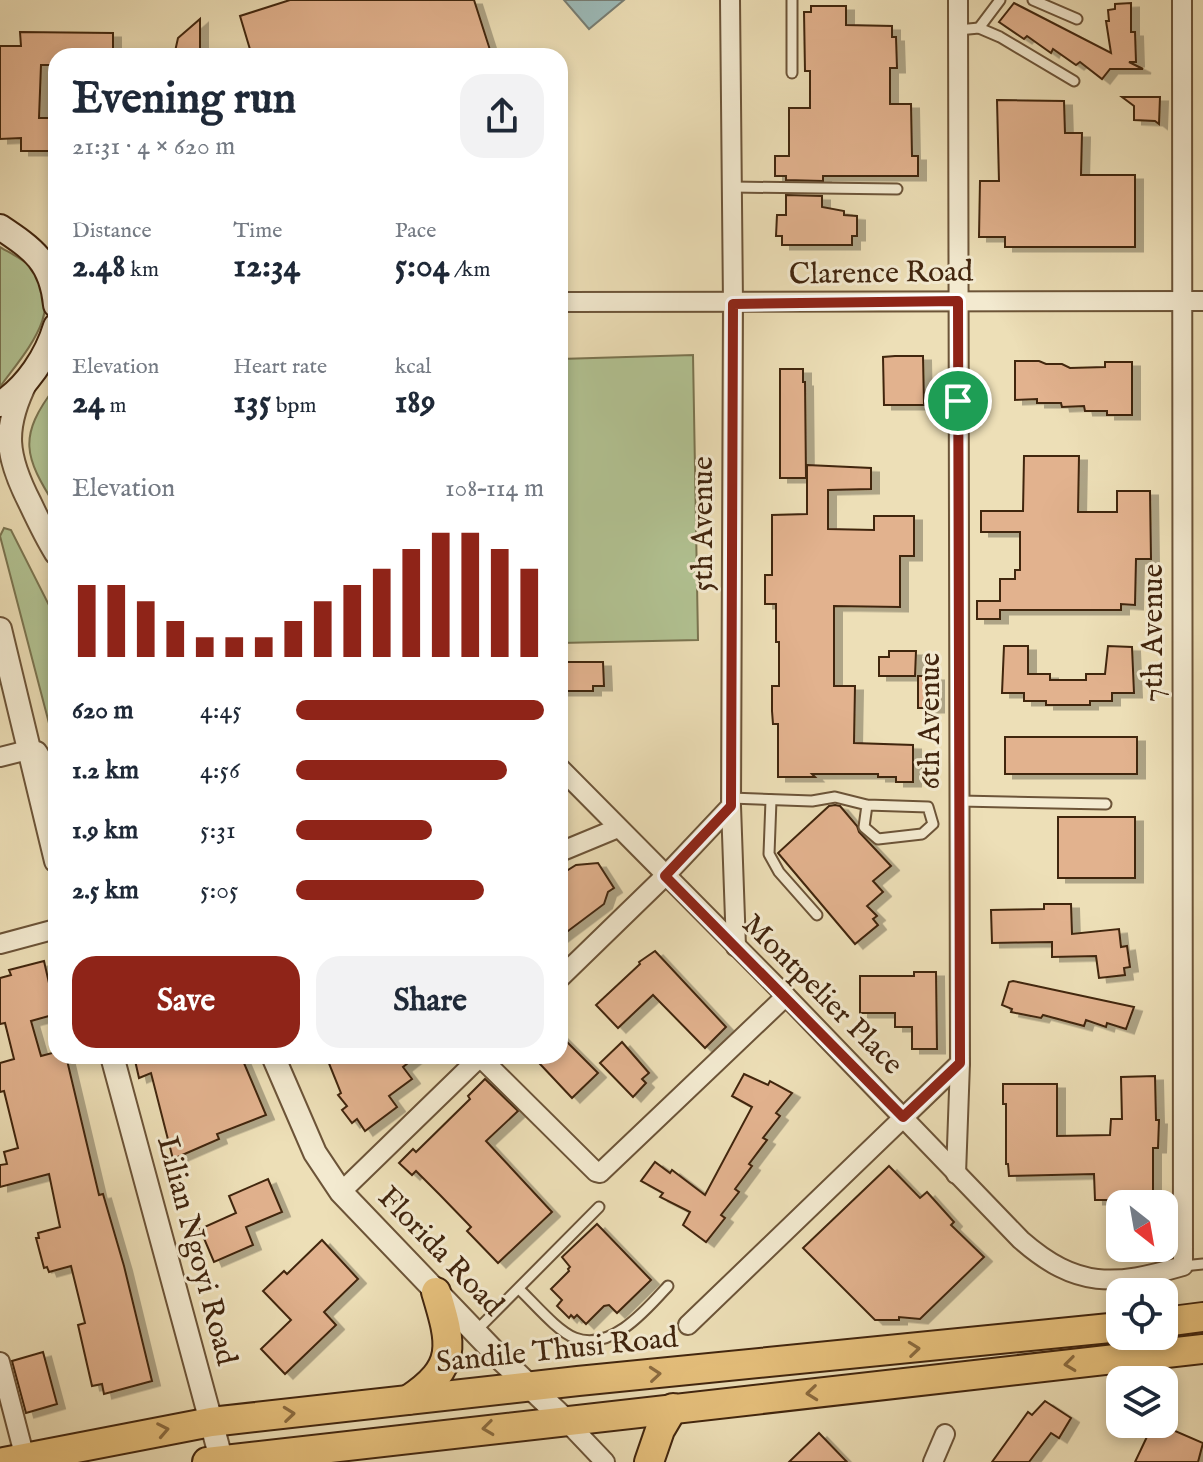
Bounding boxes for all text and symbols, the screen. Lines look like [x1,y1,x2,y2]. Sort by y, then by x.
text: Evening run [72,72,296,128]
button: share [460,74,544,158]
text: 21:31 · 4 × 620 m [72,130,235,163]
text: Distance [72,217,152,245]
text: Time [233,217,282,245]
text: Pace [395,217,436,245]
text: 2.48 [72,245,126,288]
text: 12:34 [233,245,300,288]
text: 5:04 [395,245,449,288]
street label: Clarence Road [788,253,975,295]
text: km [126,256,159,284]
text: /km [449,256,490,284]
text: Elevation [72,353,159,381]
text: Heart rate [233,353,327,381]
text: kcal [395,353,431,381]
pin [924,367,992,435]
icon: arrive [936,379,980,423]
text: 24 [72,381,105,424]
text: 135 [233,381,271,424]
text: 189 [395,381,436,424]
text: m [105,392,126,420]
text: bpm [271,392,316,420]
street label: 5th Avenue [685,456,723,592]
text: Elevation [72,472,175,505]
text: 108–114 m [445,472,544,505]
street label: 7th Avenue [1135,564,1173,702]
street label: 6th Avenue [912,652,950,790]
text: 620 m [72,694,134,727]
text: 4:45 [200,694,242,727]
text: 1.2 km [72,754,139,787]
text: 4:56 [200,754,240,787]
text: 1.9 km [72,814,138,847]
text: 5:31 [200,814,236,847]
text: 2.5 km [72,874,139,907]
text: 5:05 [200,874,238,907]
street label: Montpelier Place [733,906,911,1084]
button: Save [72,956,300,1048]
button: Share [316,956,544,1048]
street label: Lilian Ngoyi Road [147,1132,245,1371]
street label: Florida Road [369,1179,512,1325]
north arrow [1106,1190,1178,1262]
map controls [1106,1190,1178,1438]
button: locate [1106,1278,1178,1350]
street label: Sandile Thusi Road [434,1319,681,1383]
one-way arrow [908,1340,921,1357]
one-way arrow [1063,1356,1076,1373]
one-way arrow [649,1366,662,1383]
button: layers [1106,1366,1178,1438]
one-way arrow [805,1385,818,1402]
one-way arrow [283,1405,296,1422]
one-way arrow [481,1419,495,1436]
one-way arrow [156,1423,170,1440]

